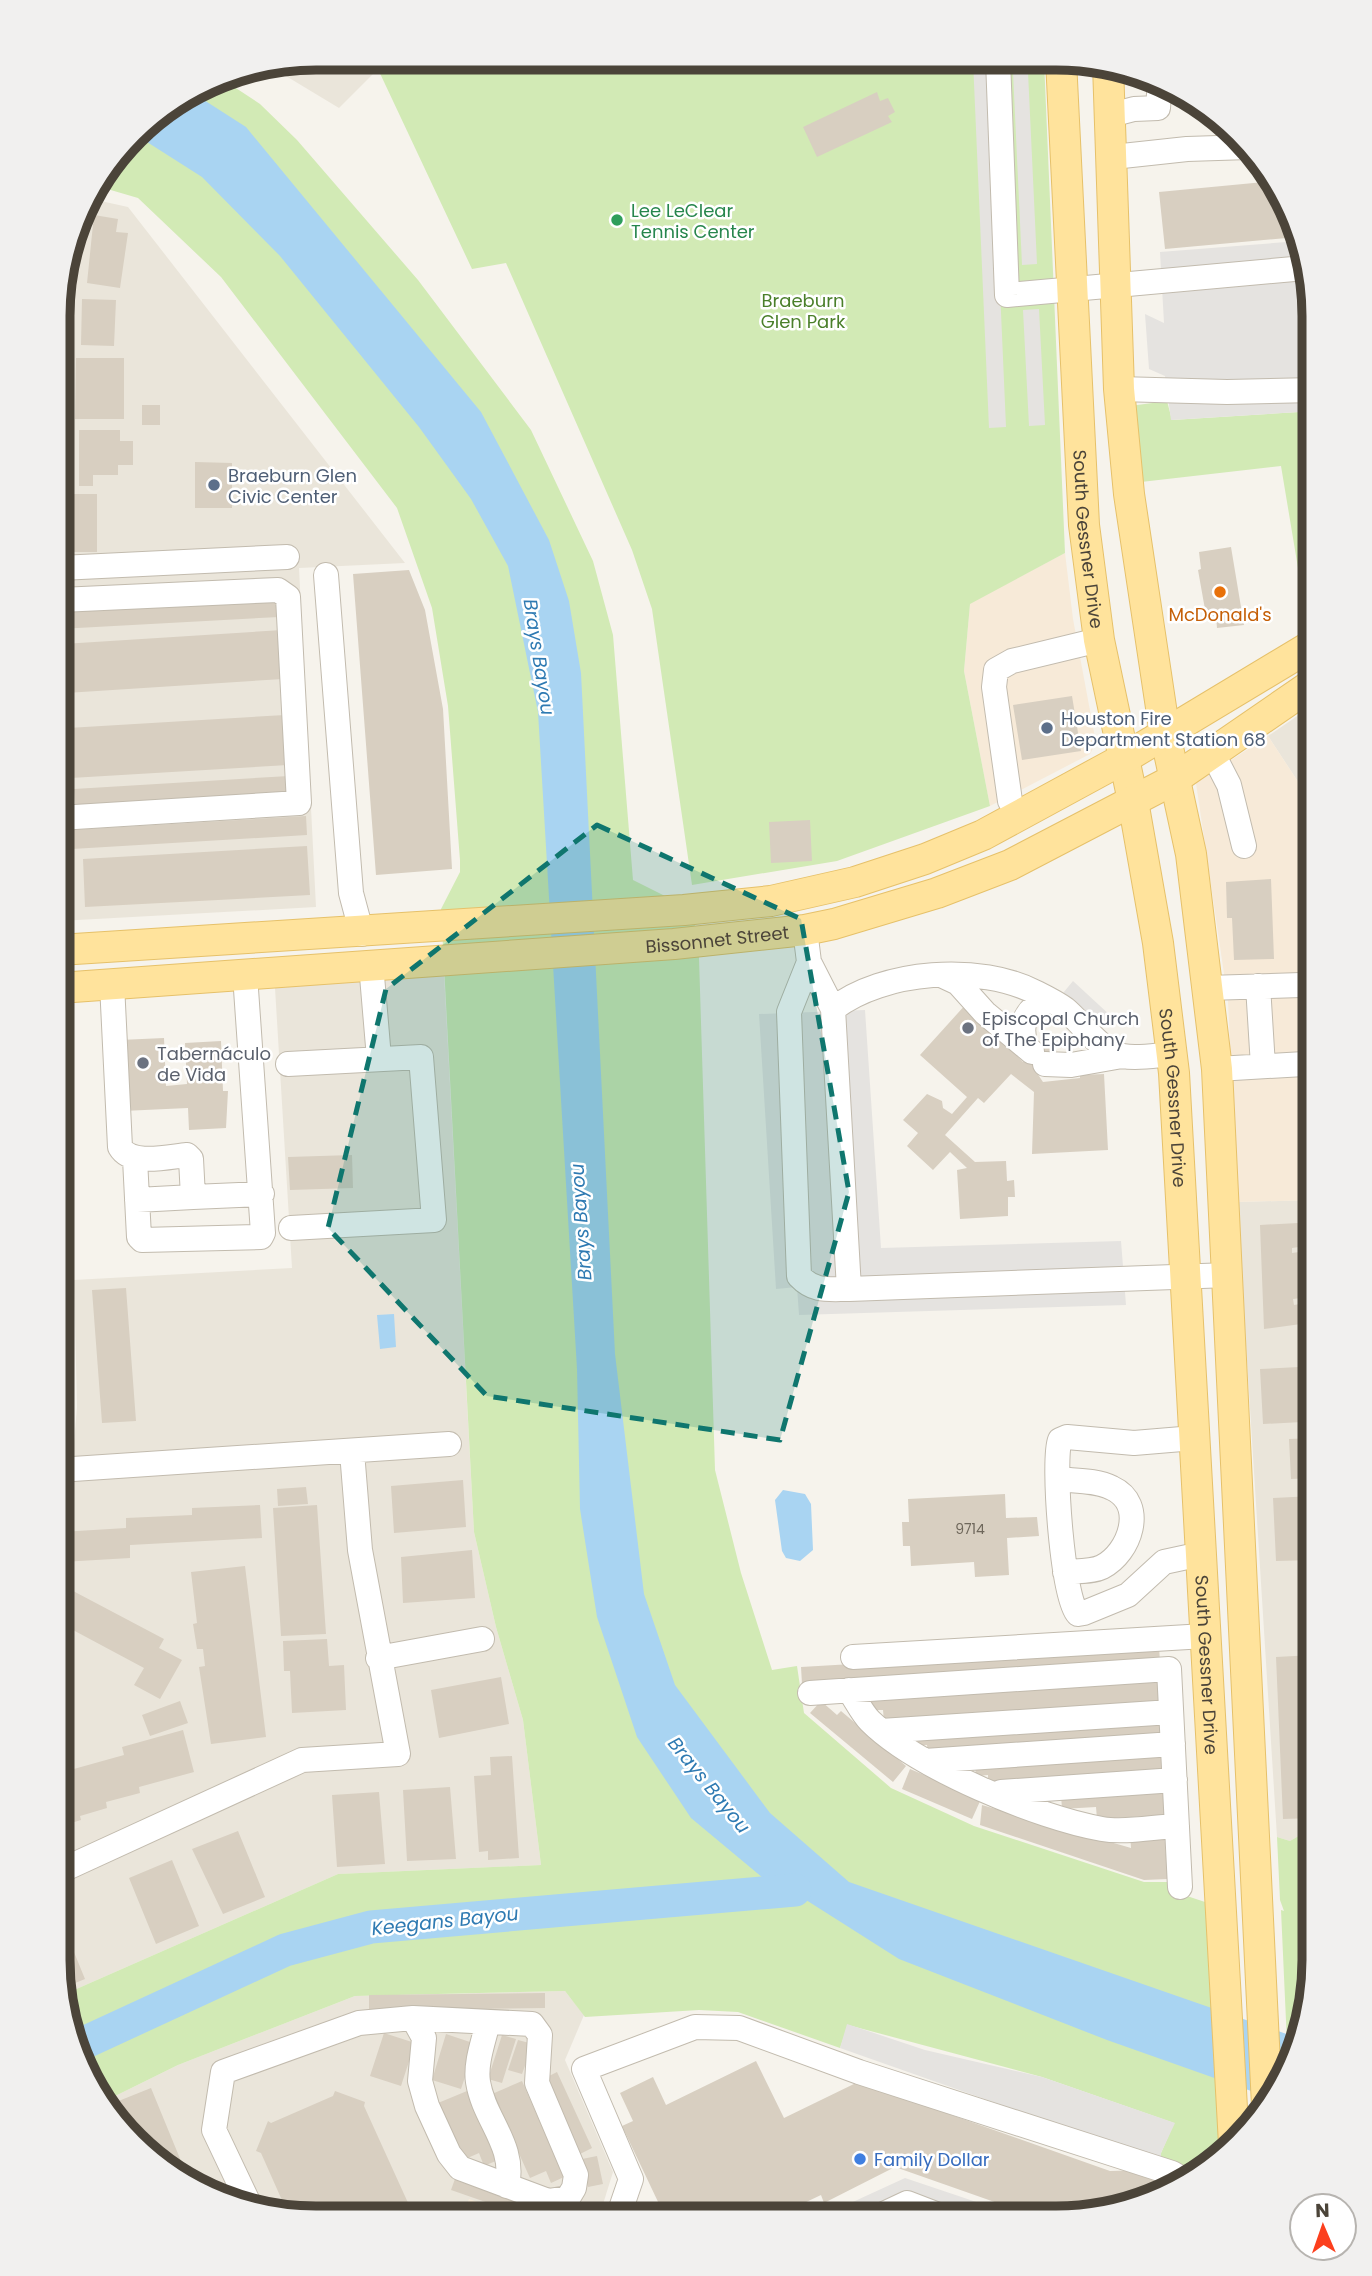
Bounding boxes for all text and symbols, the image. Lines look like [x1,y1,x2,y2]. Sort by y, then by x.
place label: Lee LeClear Tennis Center [631,198,755,244]
marker: Lee LeClear Tennis Center [609,212,625,228]
park label: Braeburn Glen Park [761,288,846,334]
street label: South Gessner Drive [1068,449,1110,630]
place label: Braeburn Glen Civic Center [228,463,357,509]
marker: Braeburn Glen Civic Center [206,477,222,493]
marker: McDonald's [1212,584,1228,600]
water label: Brays Bayou [516,597,562,717]
place label: McDonald's [1168,602,1272,627]
place label: Houston Fire Department Station 68 [1061,706,1266,752]
marker: Houston Fire Department Station 68 [1039,720,1055,736]
street label: Bissonnet Street [645,919,790,959]
place label: Episcopal Church of The Epiphany [982,1006,1139,1052]
street label: South Gessner Drive [1154,1007,1193,1188]
marker: Episcopal Church of The Epiphany [960,1020,976,1036]
place label: Tabernáculo de Vida [157,1041,271,1087]
marker: Tabernáculo de Vida [135,1055,151,1071]
water label: Brays Bayou [563,1163,599,1281]
house number: 9714 [955,1519,985,1539]
street label: South Gessner Drive [1190,1574,1225,1755]
water label: Brays Bayou [662,1731,756,1839]
water label: Keegans Bayou [370,1900,520,1942]
place label: Family Dollar [874,2147,990,2172]
marker: Family Dollar [852,2151,868,2167]
north arrow [1288,2192,1358,2262]
text: N [1315,2197,1330,2224]

